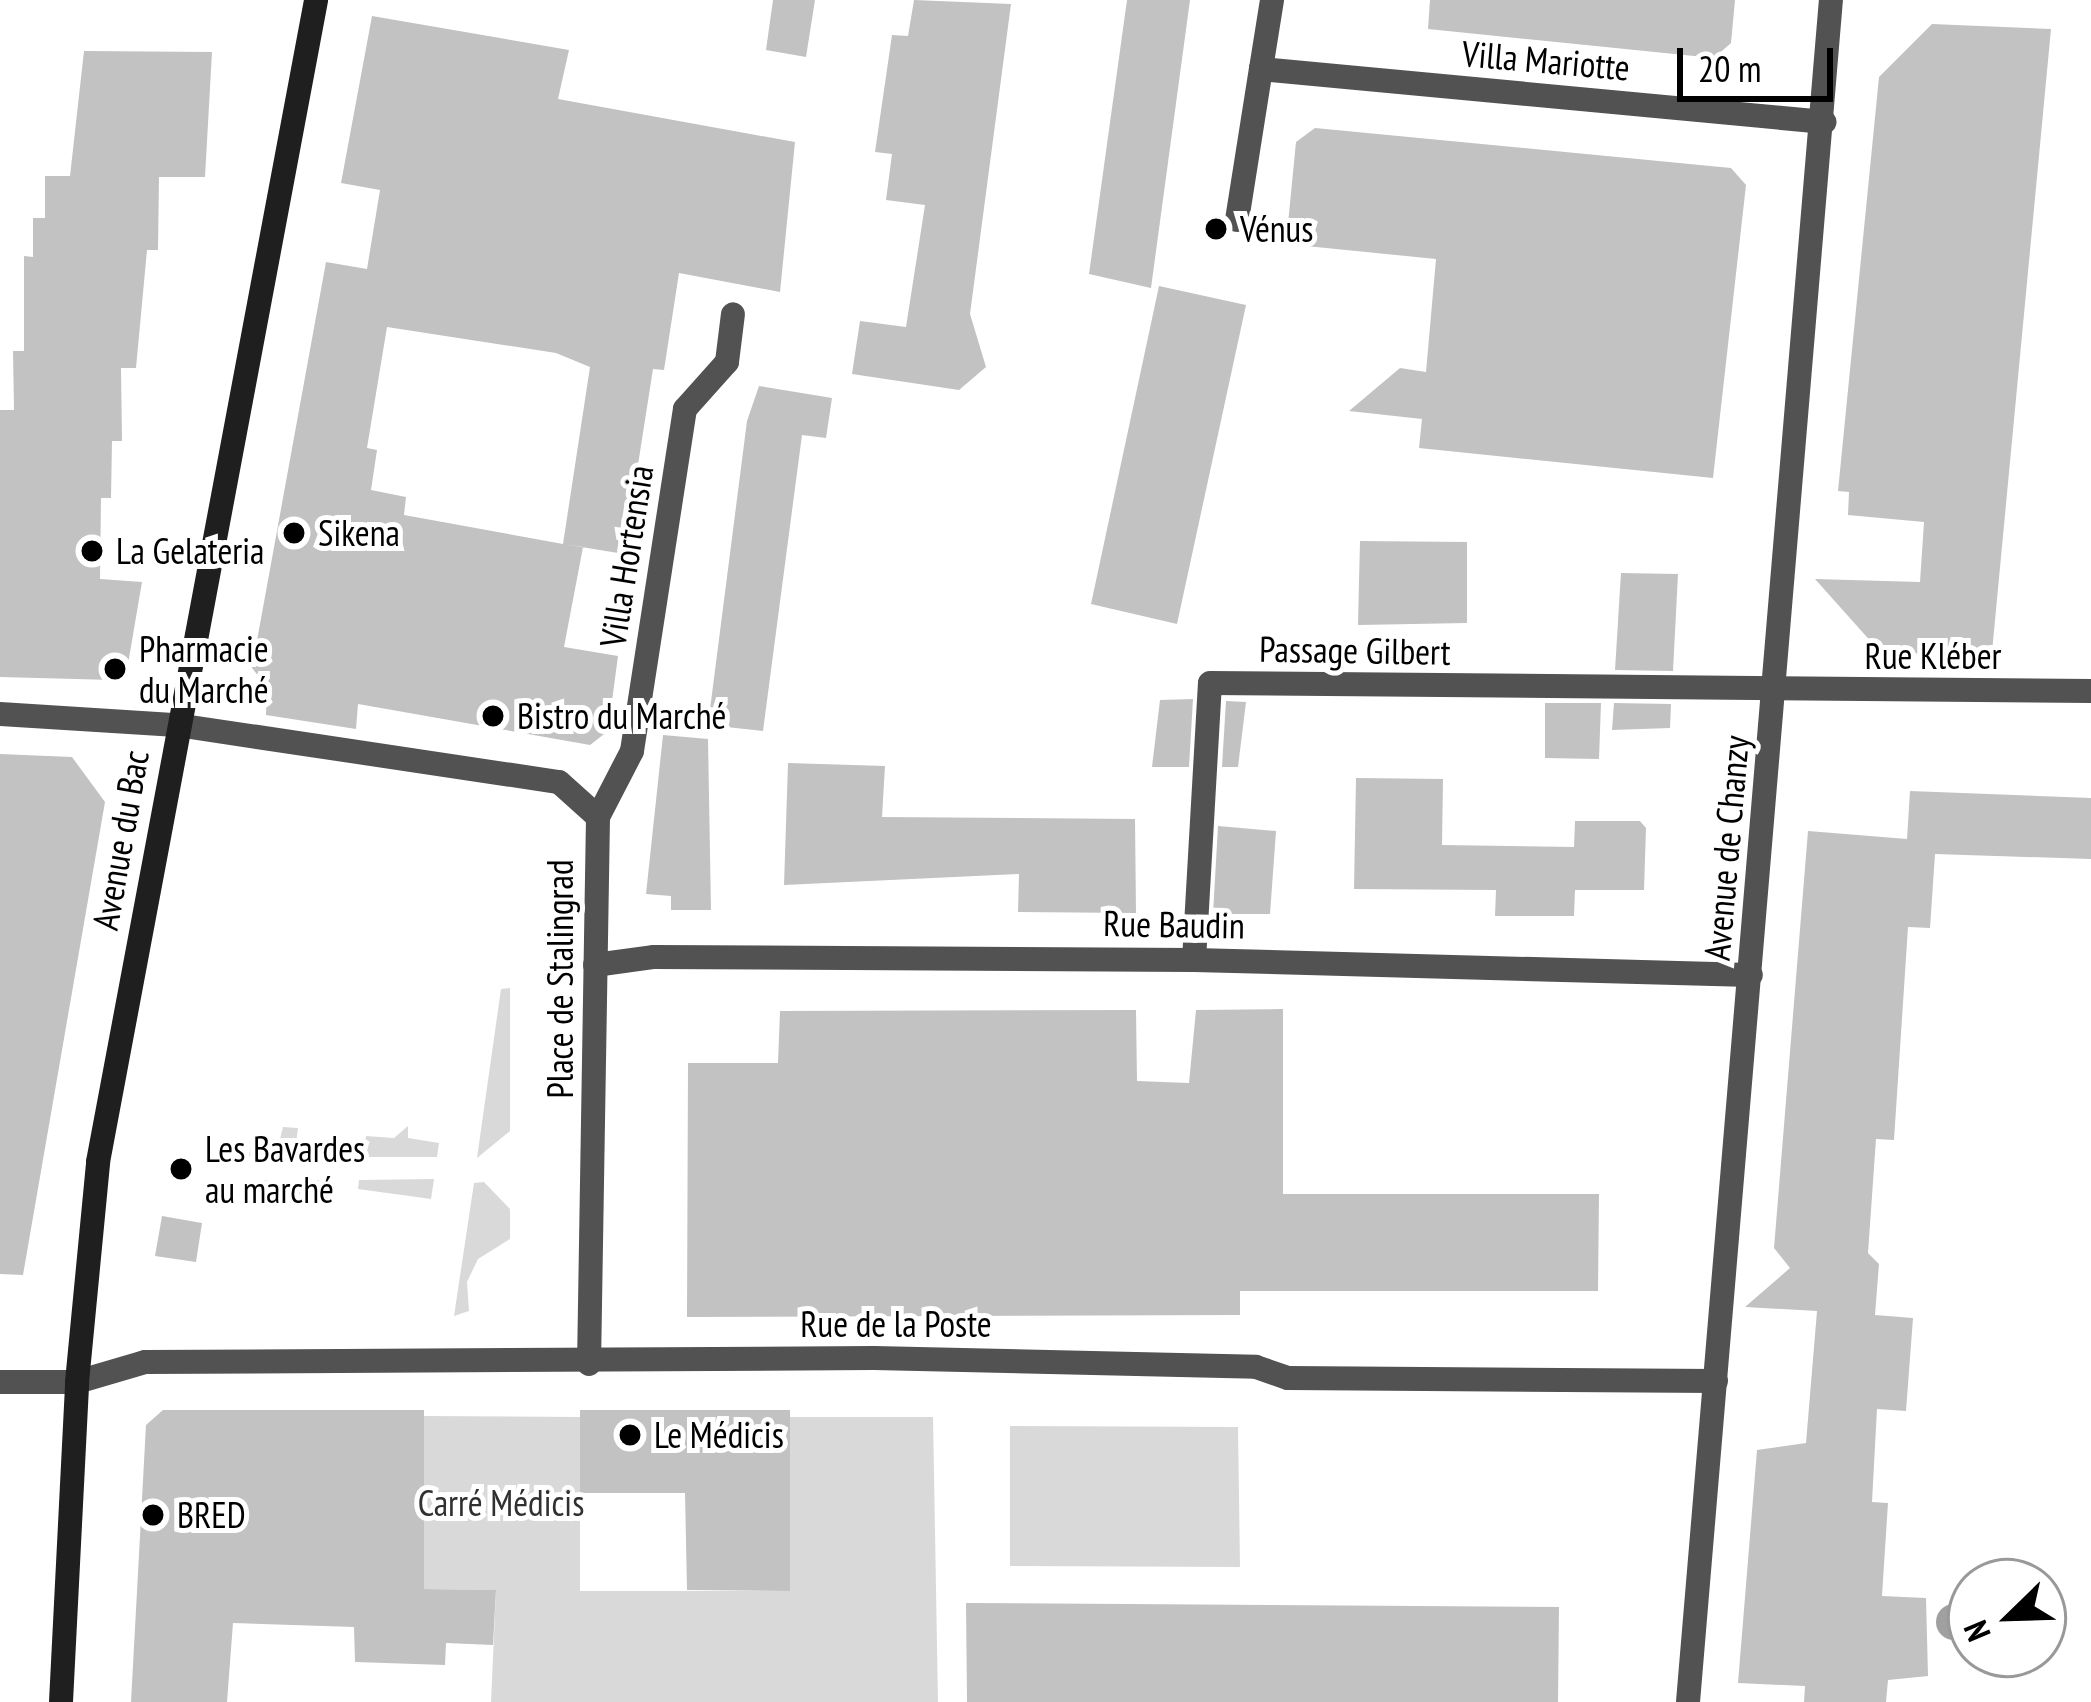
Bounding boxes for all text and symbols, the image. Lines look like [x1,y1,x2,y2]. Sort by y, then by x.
scale bar [1683,24,1839,98]
street label: Villa Mariotte [1460,31,1632,89]
text: 20 m [1698,45,1761,92]
place label: Vénus [1240,207,1313,251]
marker: Vénus [1203,216,1229,242]
street label: Villa Hortensia [590,462,662,650]
place label: Sikena [318,511,400,555]
marker: Sikena [281,520,307,546]
place label: La Gelateria [116,529,264,573]
marker: La Gelateria [79,538,105,564]
place label: Pharmacie du Marché [139,626,269,711]
street label: Passage Gilbert [1259,627,1451,673]
street label: Rue Kléber [1865,634,2001,678]
marker: Pharmacie du Marché [102,656,128,682]
place label: Bistro du Marché [517,694,726,738]
marker: Bistro du Marché [480,703,506,729]
street label: Avenue de Chanzy [1695,734,1757,962]
street label: Avenue du Bac [83,747,157,933]
street label: Place de Stalingrad [538,860,582,1098]
street label: Rue Baudin [1103,901,1245,947]
place label: Les Bavardes au marché [205,1126,365,1211]
marker: Les Bavardes au marché [168,1156,194,1182]
street label: Rue de la Poste [800,1302,992,1346]
place label: Le Médicis [654,1413,784,1457]
marker: Le Médicis [617,1422,643,1448]
park label: Carré Médicis [418,1481,584,1525]
place label: BRED [177,1493,246,1537]
marker: BRED [140,1502,166,1528]
north arrow [1947,1558,2067,1678]
text: N [1953,1614,1999,1648]

